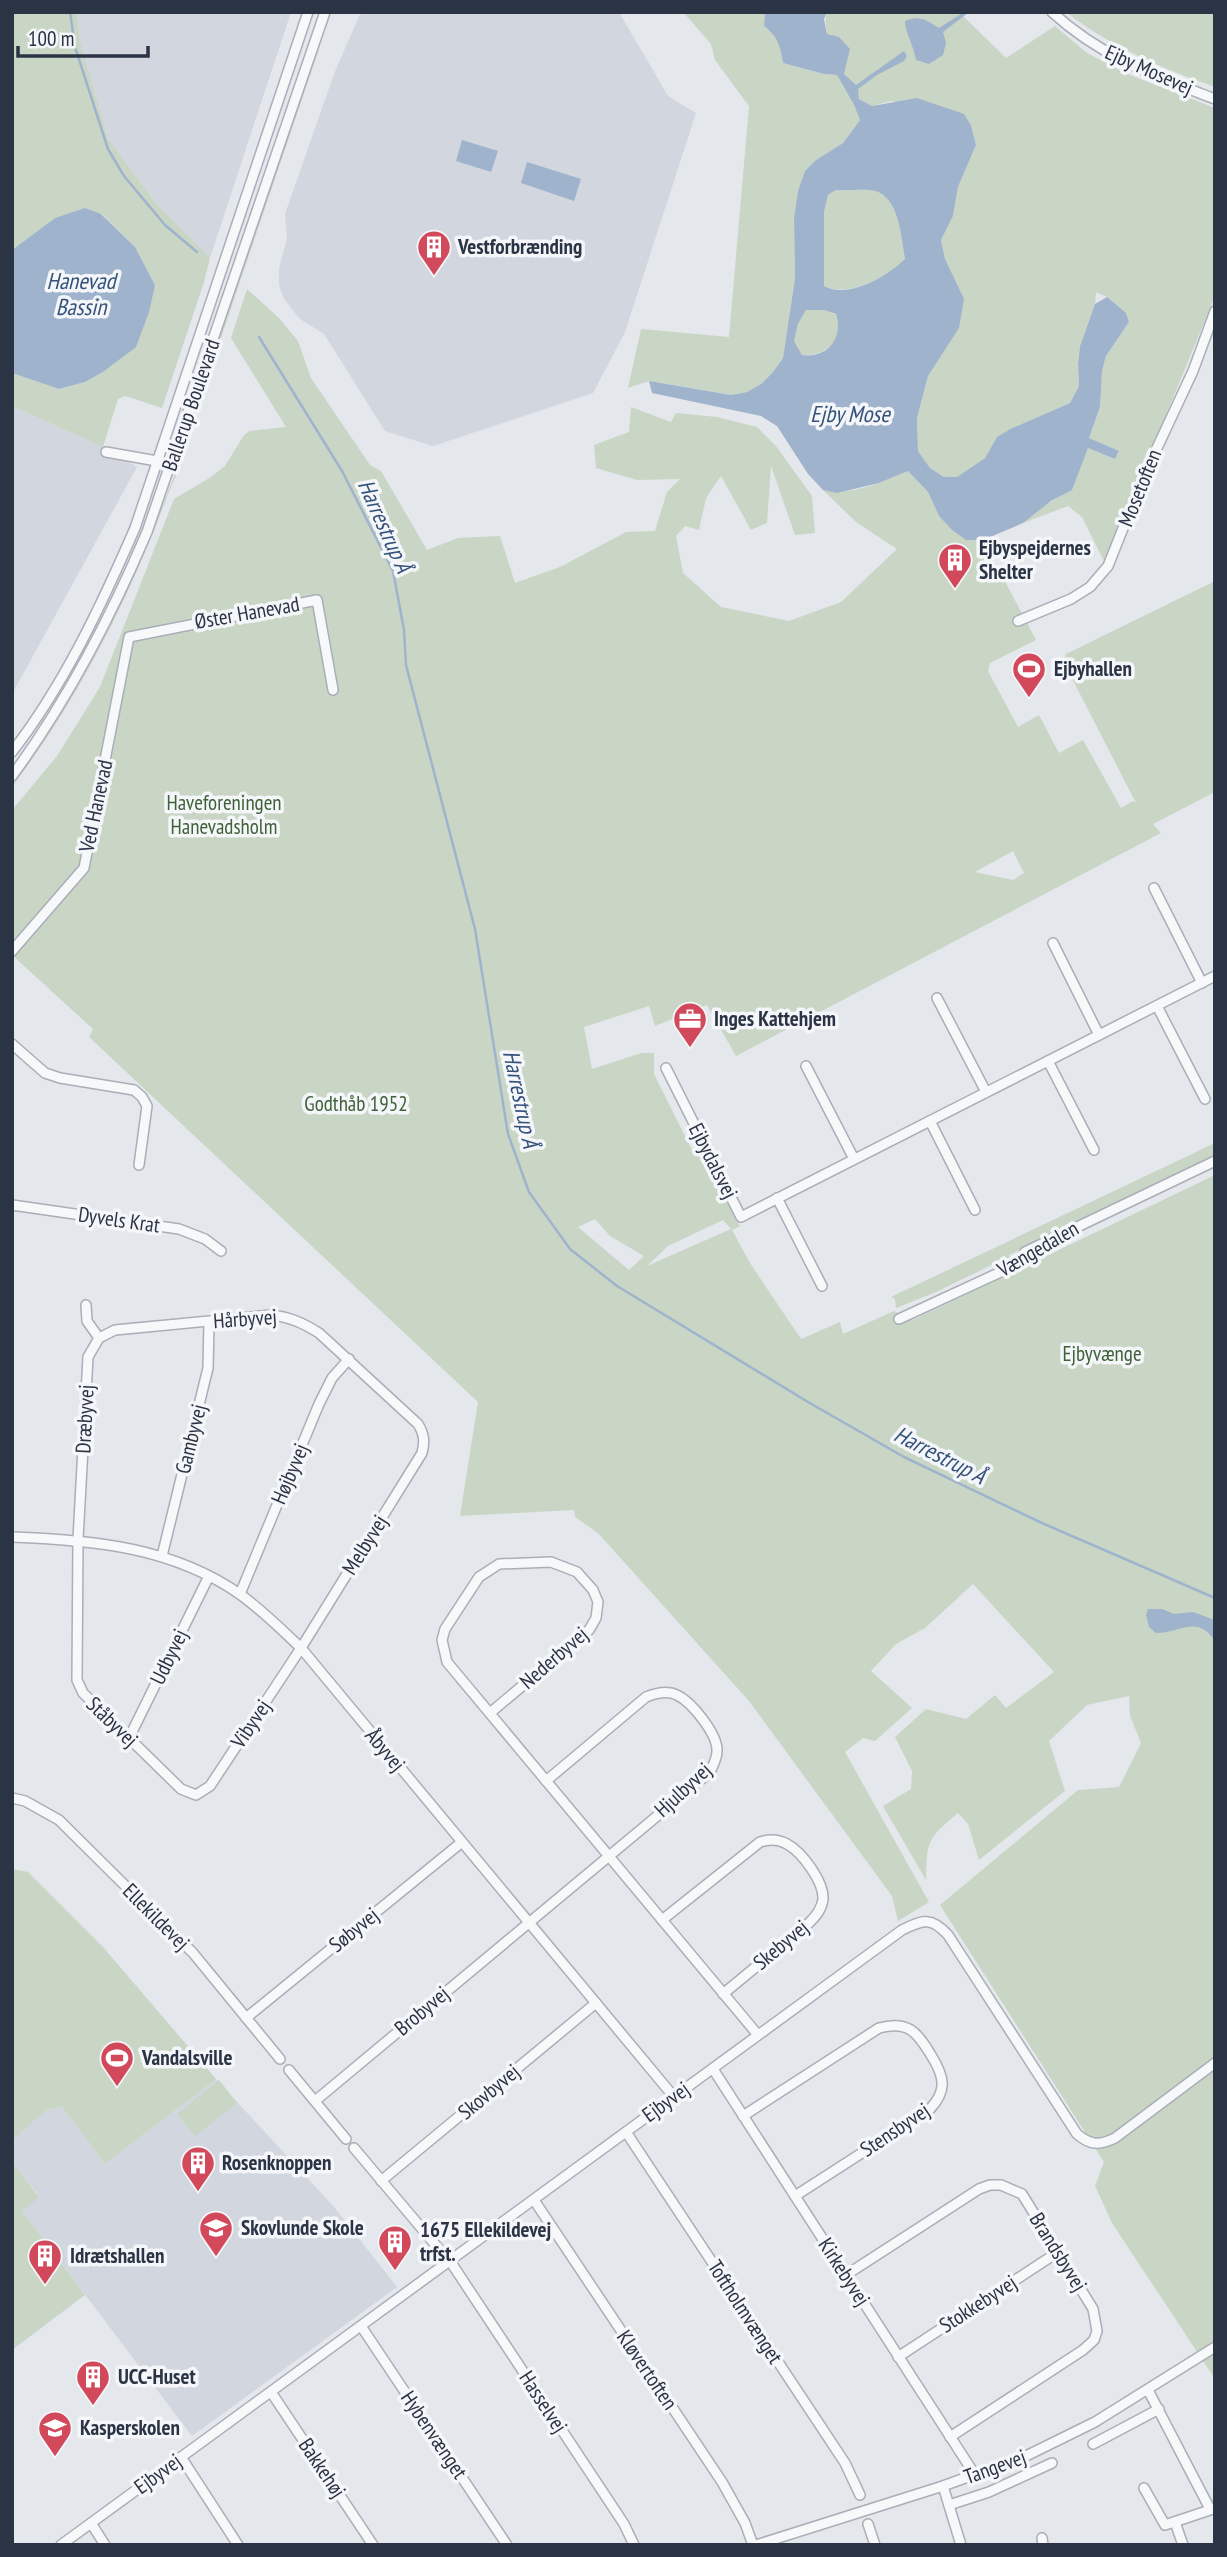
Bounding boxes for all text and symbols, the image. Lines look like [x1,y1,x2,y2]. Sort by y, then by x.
scale bar [18,14,147,58]
text: 100 m [28,25,74,52]
street label: Ejby Mosevej [1101,38,1197,101]
building icon: Vestforbrænding [415,228,453,277]
place label: Vestforbrænding [457,233,582,260]
water label: Hanevad Bassin [47,266,118,321]
street label: Ballerup Boulevard [155,335,226,474]
water label: Ejby Mose [810,399,891,428]
street label: Mosetoften [1112,445,1167,531]
water label: Harrestrup Å [352,475,420,579]
place label: Ejbyspejdernes Shelter [979,534,1091,585]
building icon: Ejbyspejdernes Shelter [936,541,974,590]
street label: Øster Hanevad [192,590,301,635]
sports icon: Ejbyhallen [1010,650,1048,699]
place label: Ejbyhallen [1054,655,1132,682]
street label: Ved Hanevad [72,757,118,856]
park label: Haveforeningen Hanevadsholm [166,789,282,840]
office icon: Inges Kattehjem [671,1000,709,1049]
place label: Inges Kattehjem [714,1005,836,1032]
water label: Harrestrup Å [497,1047,546,1152]
park label: Godthåb 1952 [304,1090,408,1117]
street label: Ejbydalsvej [683,1118,744,1203]
street label: Dyvels Krat [77,1200,162,1239]
street label: Vængedalen [991,1214,1083,1283]
street label: Hårbyvej [212,1303,278,1334]
park label: Ejbyvænge [1062,1340,1142,1367]
street label: Dræbyvej [69,1384,100,1454]
street label: Gambyvej [169,1401,212,1476]
water label: Harrestrup Å [889,1419,993,1491]
street label: Højbyvej [265,1439,314,1508]
street label: Melbyvej [336,1510,393,1580]
street label: Nederbyvej [514,1621,593,1695]
street label: Udbyvej [144,1625,193,1689]
street label: Ståbyvej [81,1691,144,1753]
street label: Vibyvej [224,1694,277,1754]
street label: Åbyvej [360,1722,411,1777]
street label: Hjulbyvej [649,1757,717,1823]
street label: Ellekildevej [117,1877,196,1956]
street label: Søbyvej [323,1901,384,1958]
street label: Skebyvej [747,1914,814,1976]
street label: Brobyvej [389,1980,455,2041]
sports icon: Vandalsville [98,2039,136,2088]
place label: Vandalsville [141,2044,232,2071]
street label: Skovbyvej [452,2058,525,2125]
street label: Ejbyvej [637,2075,695,2128]
street label: Stensbyvej [855,2097,935,2163]
building icon: Rosenknoppen [179,2144,217,2193]
place label: Rosenknoppen [222,2149,331,2176]
street label: Brandsbyvej [1024,2207,1093,2296]
school or university icon: Skovlunde Skole [197,2209,235,2258]
place label: Skovlunde Skole [241,2214,364,2241]
place label: 1675 Ellekildevej trfst. [420,2216,551,2267]
building icon: 1675 Ellekildevej trfst. [376,2223,414,2272]
street label: Kirkebyvej [812,2233,876,2311]
building icon: Idrætshallen [26,2237,64,2286]
place label: Idrætshallen [70,2242,164,2269]
street label: Toftholmvænget [702,2255,789,2369]
street label: Stokkebyvej [934,2269,1021,2339]
street label: Kløvertoften [611,2325,684,2415]
building icon: UCC-Huset [74,2358,112,2407]
place label: UCC-Huset [118,2363,196,2390]
street label: Hasselvej [513,2366,573,2438]
street label: Hybenvænget [395,2385,474,2484]
school or university icon: Kasperskolen [36,2409,74,2458]
place label: Kasperskolen [80,2414,180,2441]
street label: Bakkehøj [293,2433,352,2503]
street label: Tangevej [960,2443,1029,2490]
street label: Ejbyvej [129,2447,187,2500]

